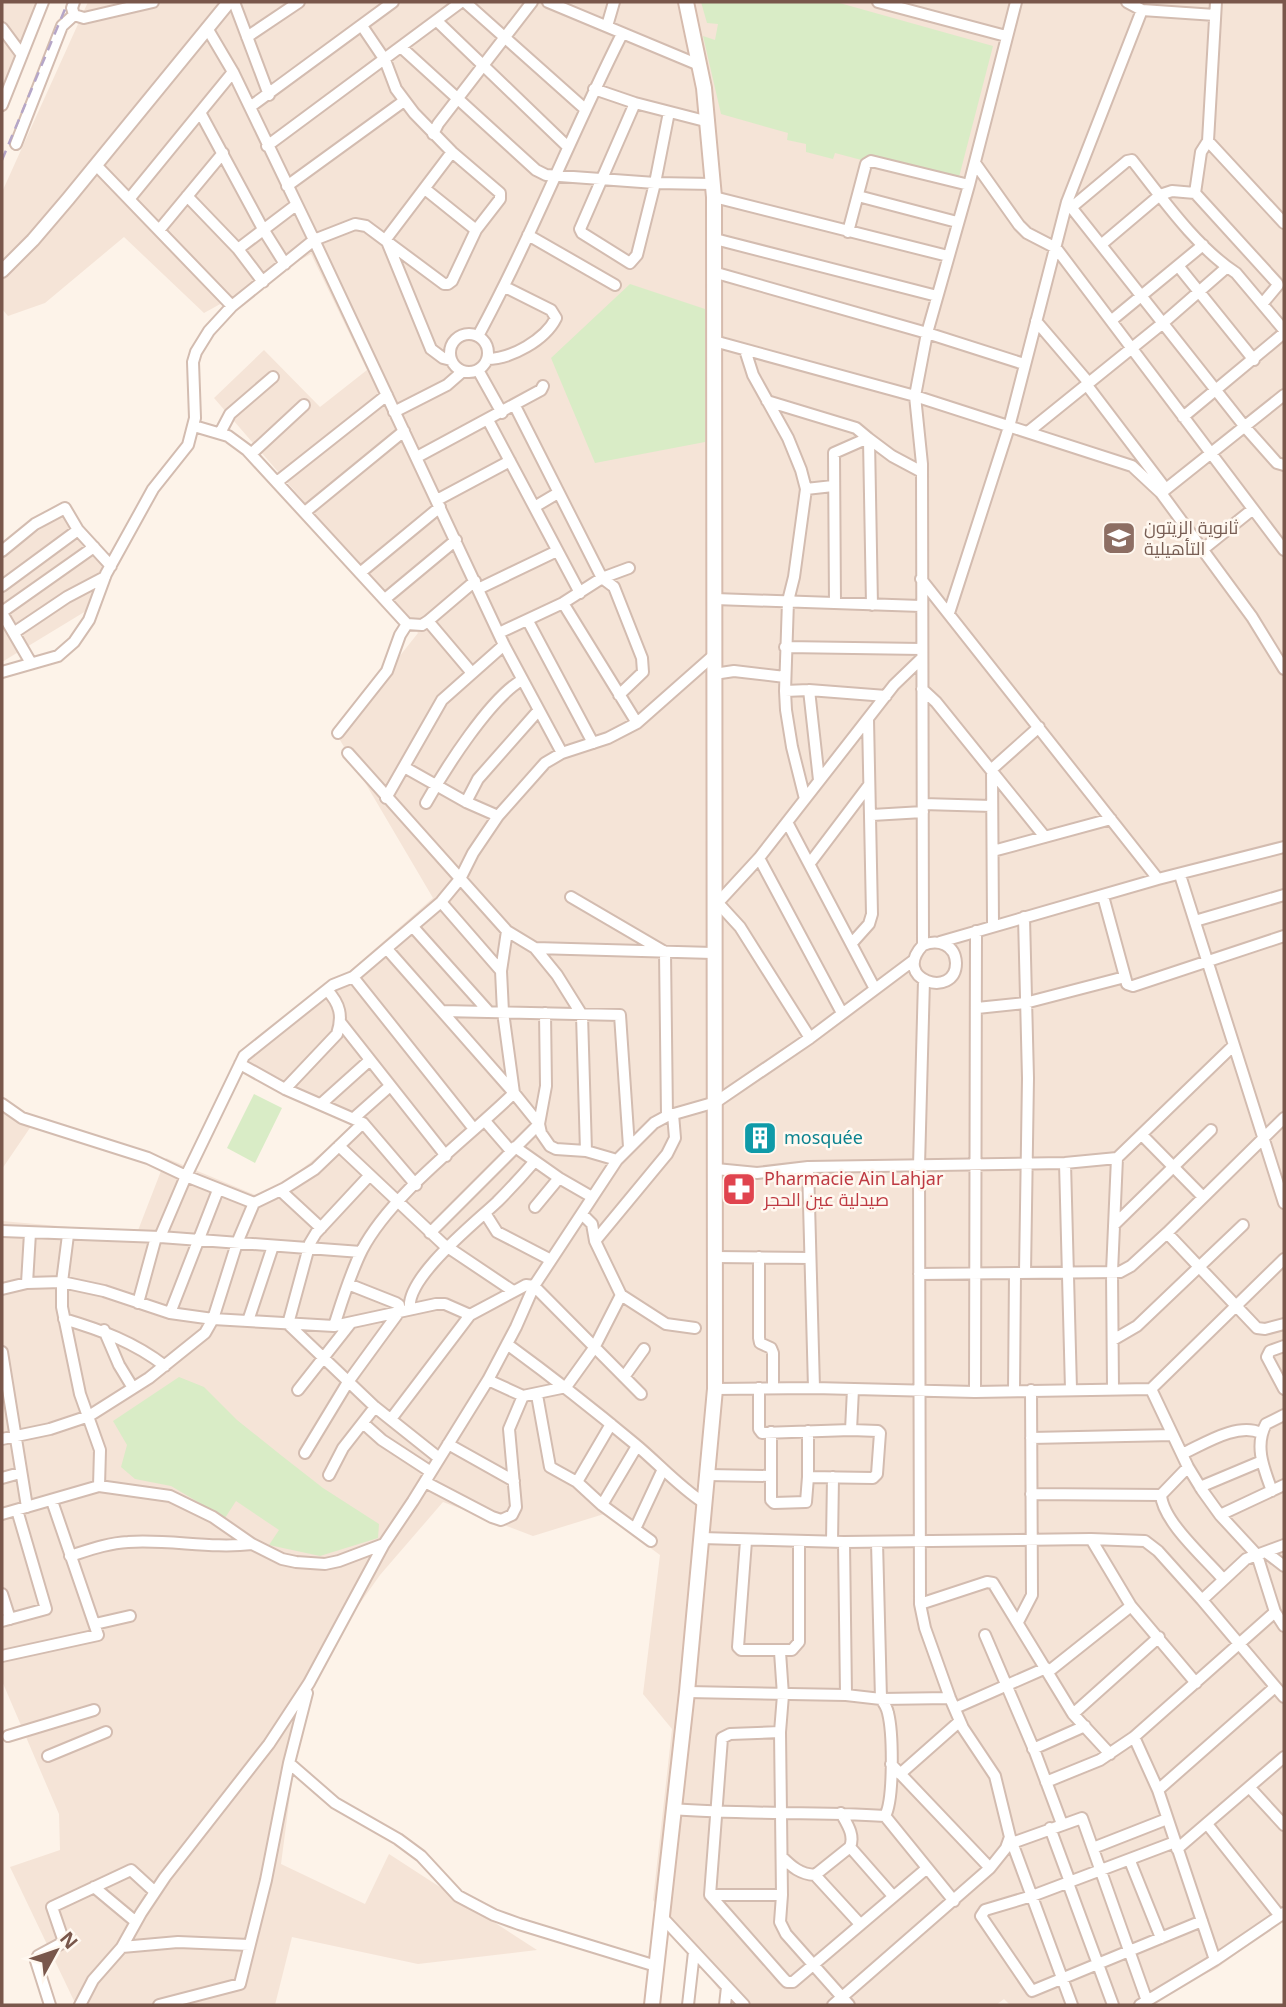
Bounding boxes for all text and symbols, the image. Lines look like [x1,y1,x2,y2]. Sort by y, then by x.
place label: ثانوية الزيتون التأهيلية [1144,515,1239,560]
school or university icon: ثانوية الزيتون التأهيلية [1100,519,1138,557]
building icon: mosquée [741,1119,779,1157]
place label: mosquée [784,1125,863,1149]
place label: Pharmacie Ain Lahjar صيدلية عين الحجر [763,1166,944,1211]
pharmacy icon: Pharmacie Ain Lahjar صيدلية عين الحجر [720,1170,758,1208]
north arrow [21,1916,91,1986]
text: N [54,1926,84,1954]

